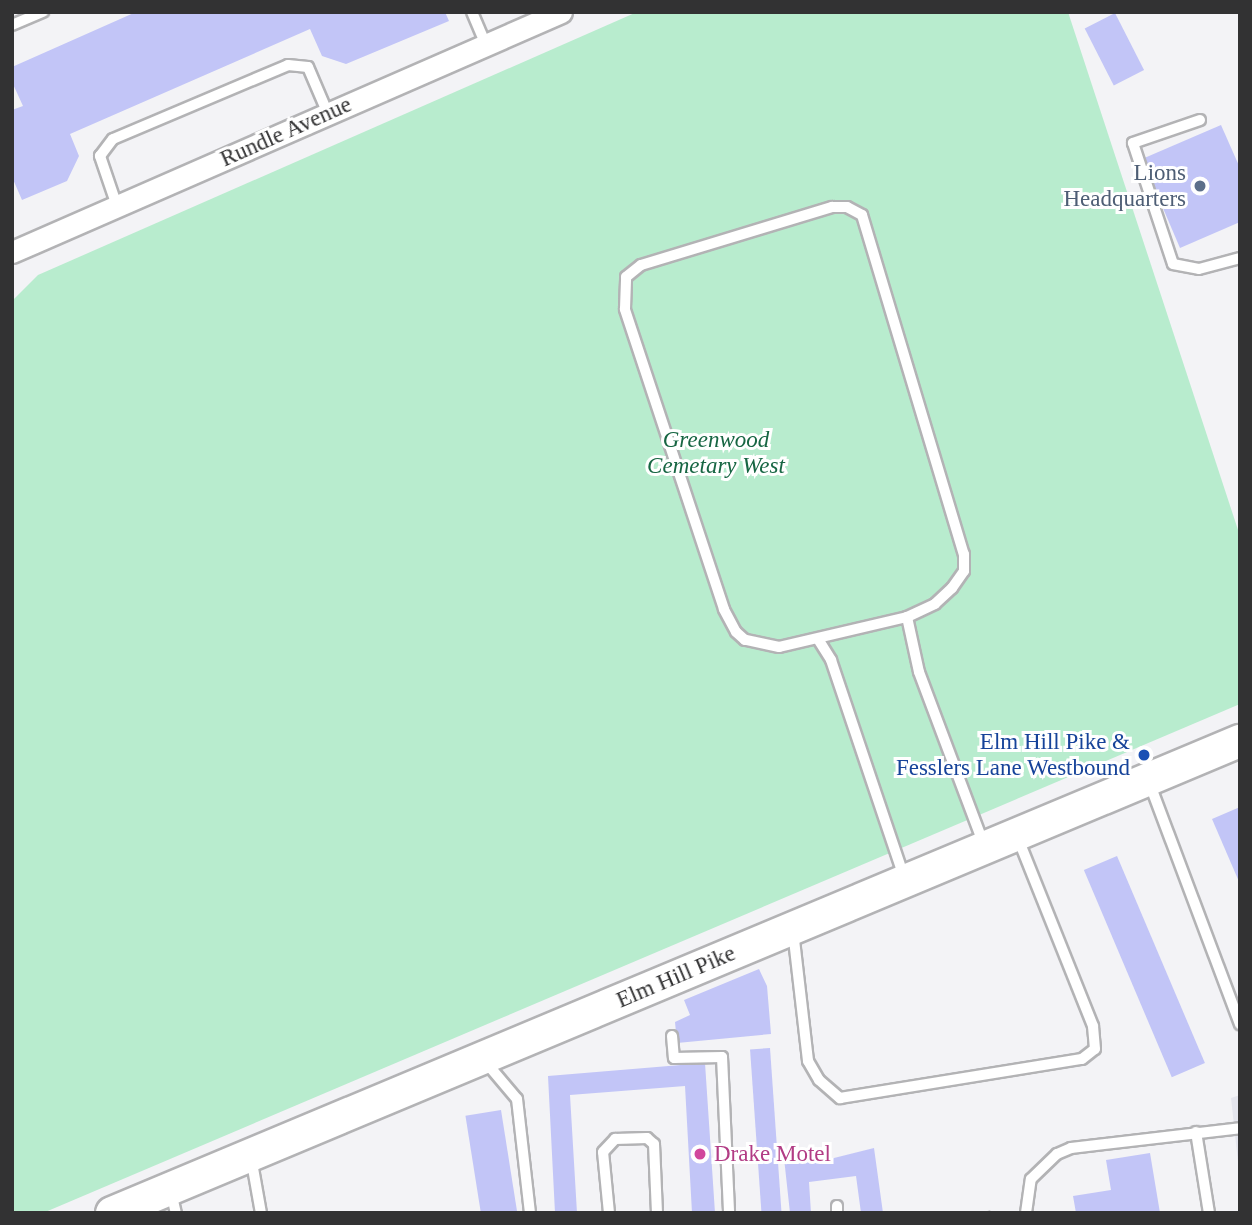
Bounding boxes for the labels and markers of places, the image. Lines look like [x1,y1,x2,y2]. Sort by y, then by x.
place label: Lions Headquarters [1063,159,1186,213]
marker: Lions Headquarters [1192,178,1208,194]
place label: Elm Hill Pike & Fesslers Lane Westbound [896,728,1130,782]
marker: Elm Hill Pike & Fesslers Lane Westbound [1136,747,1152,763]
place label: Drake Motel [714,1140,831,1168]
marker: Drake Motel [692,1146,708,1162]

